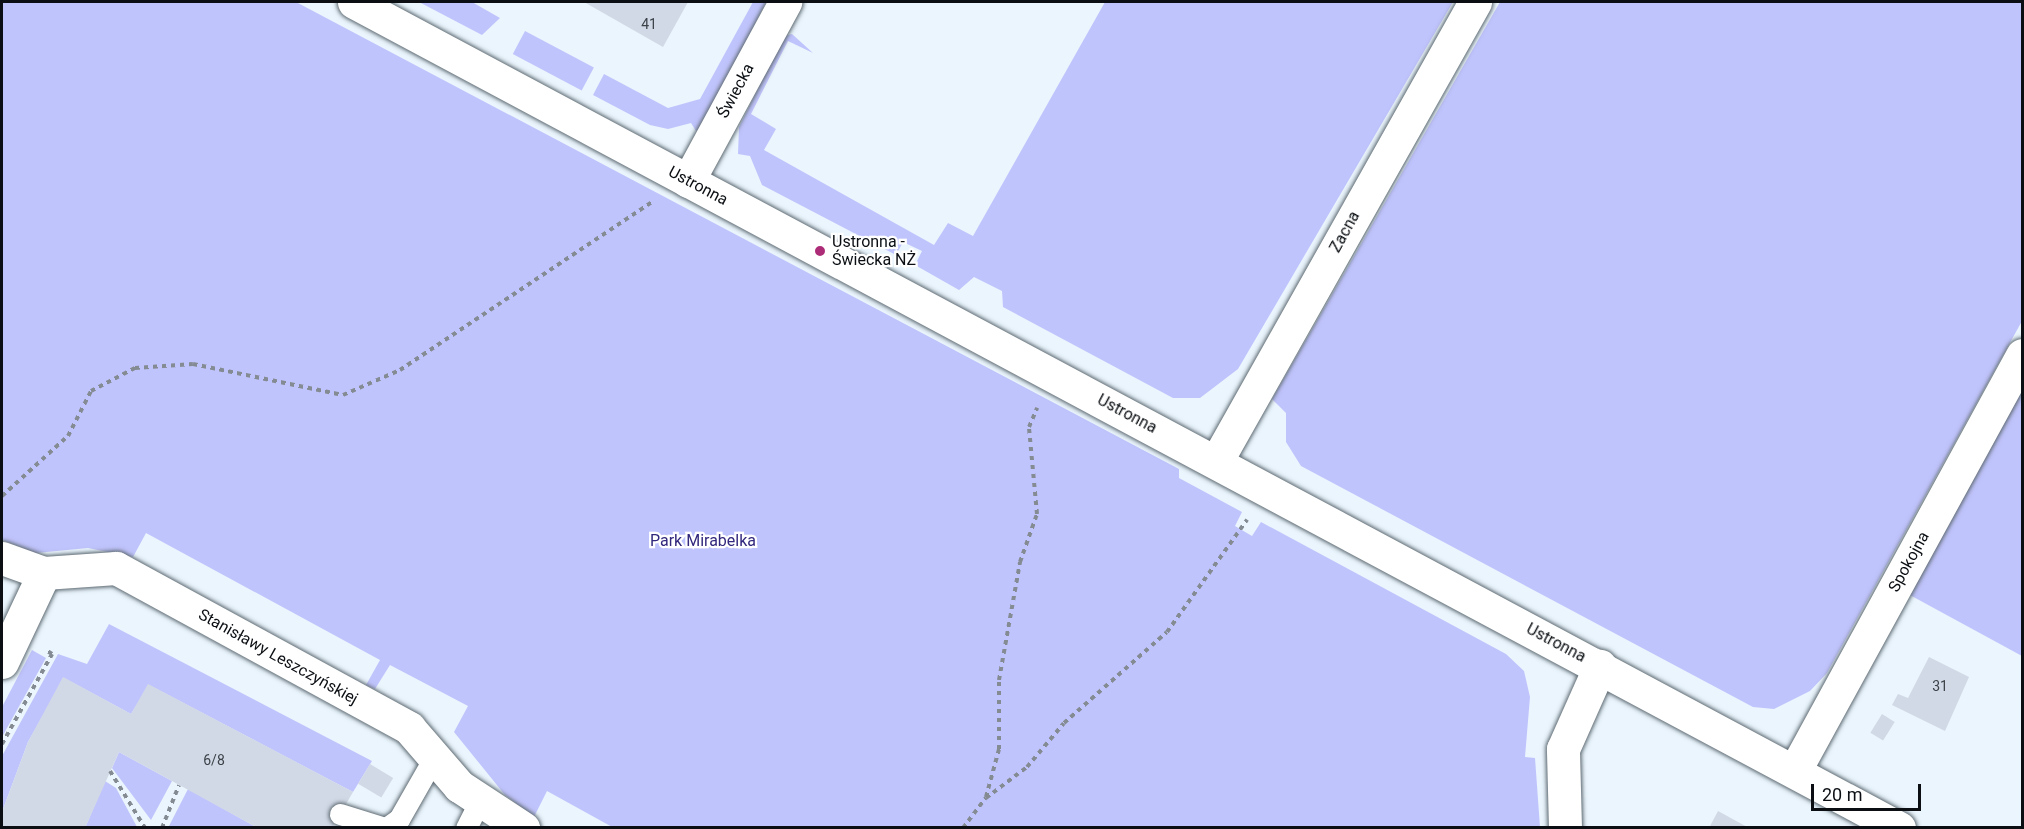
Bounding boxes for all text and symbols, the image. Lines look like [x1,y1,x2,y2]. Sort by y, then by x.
house number: 41 [641,16,657,32]
street label: Świecka [714,60,758,122]
street label: Ustronna [665,162,731,210]
street label: Zacna [1326,208,1364,256]
place label: Ustronna - Świecka NŻ [832,232,916,270]
marker: Ustronna - Świecka NŻ [813,244,827,258]
street label: Ustronna [1094,390,1160,438]
street label: Spokojna [1885,528,1933,596]
park label: Park Mirabelka [650,531,756,551]
street label: Stanisławy Leszczyńskiej [195,605,361,709]
street label: Ustronna [1523,619,1589,667]
house number: 31 [1932,678,1948,694]
house number: 6/8 [203,752,225,768]
scale bar [1814,772,1924,810]
text: 20 m [1822,784,1862,805]

